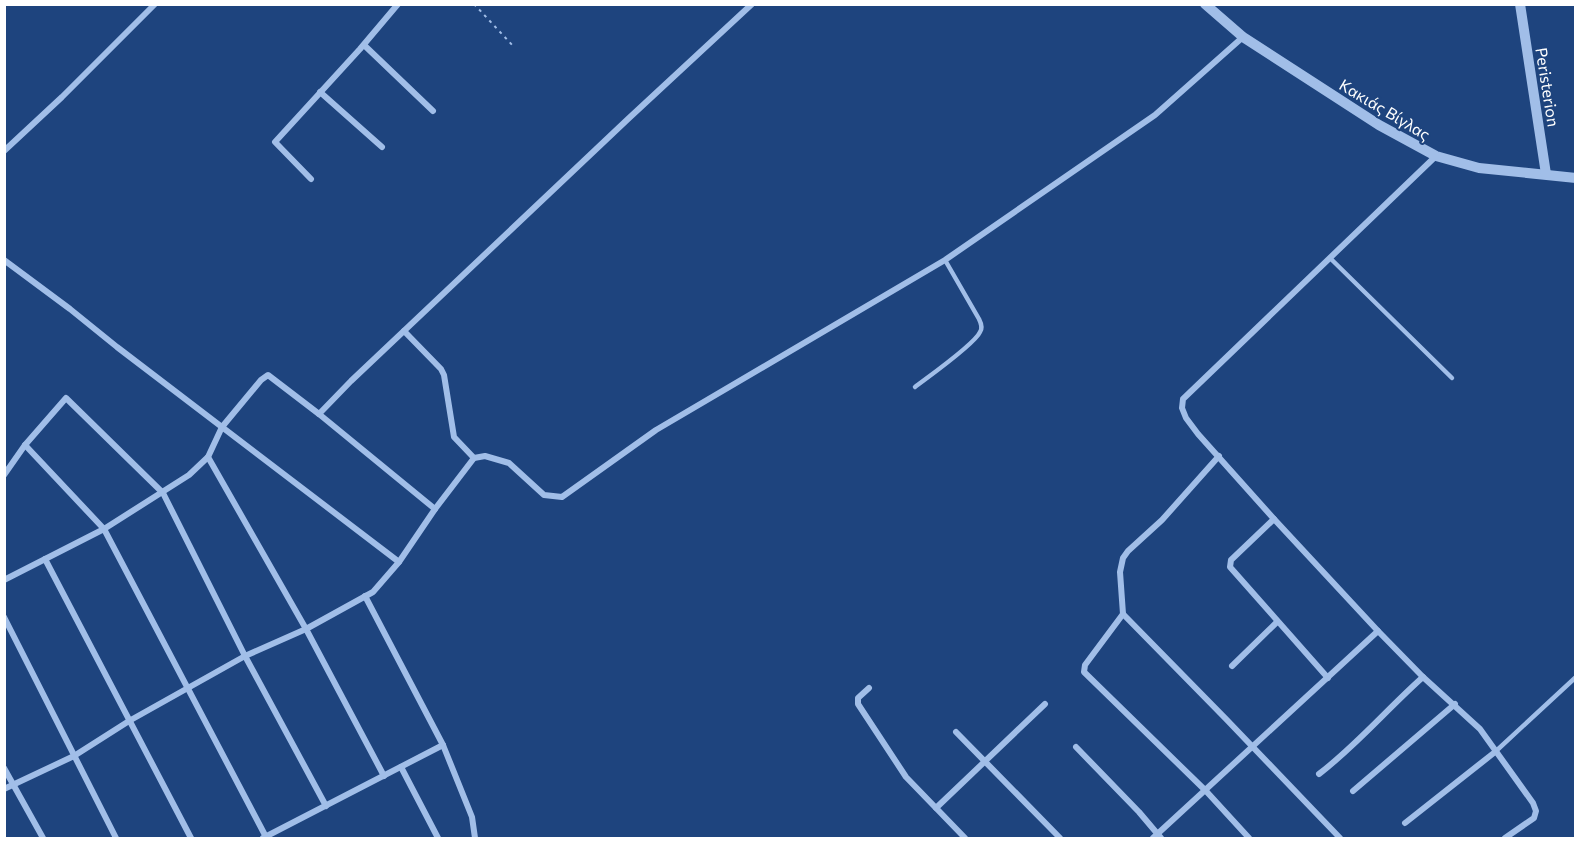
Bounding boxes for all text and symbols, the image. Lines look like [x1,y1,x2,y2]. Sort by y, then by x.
street label: Peristerion [1532,46,1564,128]
street label: Κακιάς Βίγλας [1336,74,1434,144]

